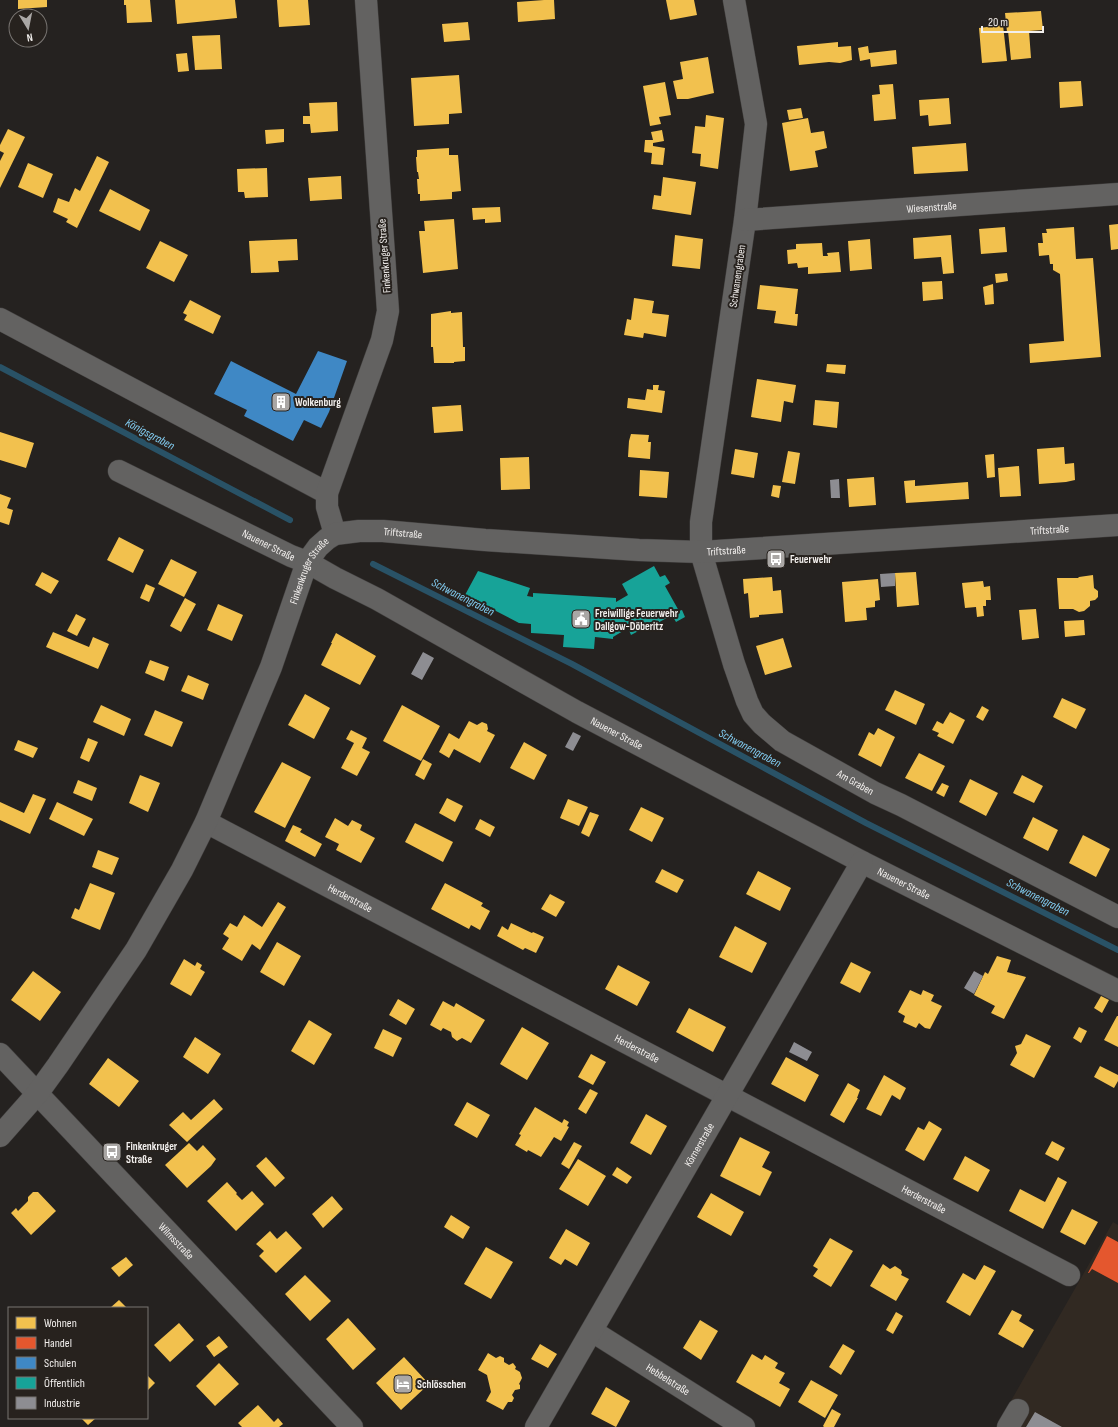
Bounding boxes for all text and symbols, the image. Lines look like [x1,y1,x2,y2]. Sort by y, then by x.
north arrow [8,8,48,48]
scale bar [982,8,1043,34]
text: 20 m [988,15,1008,30]
text: N [26,30,34,44]
street label: Wiesenstraße [906,199,957,216]
street label: Finkenkruger Straße [375,219,394,293]
street label: Schwanengraben [727,244,748,308]
building icon: Wolkenburg [270,391,292,413]
place label: Wolkenburg [295,396,341,409]
water label: Königsgraben [123,415,177,454]
street label: Triftstraße [1030,522,1069,538]
street label: Triftstraße [383,525,423,541]
street label: Nauener Straße [240,527,297,564]
street label: Finkenkruger Straße [287,535,331,606]
street label: Triftstraße [706,543,746,559]
bus stop icon: Feuerwehr [765,548,787,570]
place label: Feuerwehr [790,553,832,566]
water label: Schwanengraben [429,575,497,620]
place label: Freiwillige Feuerwehr Dallgow-Döberitz [595,607,679,633]
public building icon: Freiwillige Feuerwehr Dallgow-Döberitz [570,608,592,630]
street label: Nauener Straße [588,714,645,753]
water label: Schwanengraben [716,726,784,771]
street label: Am Graben [834,767,876,798]
street label: Nauener Straße [875,865,932,902]
water label: Schwanengraben [1004,875,1072,920]
street label: Herderstraße [326,881,375,915]
street label: Herderstraße [612,1032,662,1066]
street label: Körnerstraße [682,1121,717,1169]
place label: Finkenkruger Straße [126,1140,178,1166]
bus stop icon: Finkenkruger Straße [101,1141,123,1163]
street label: Herderstraße [899,1182,948,1216]
street label: Wilmsstraße [156,1220,196,1262]
legend [8,1307,148,1419]
text: Wohnen [44,1316,77,1331]
text: Handel [44,1336,72,1351]
text: Schulen [44,1356,76,1371]
street label: Hebbelstraße [644,1361,692,1398]
hotel icon: Schlösschen [392,1373,414,1395]
text: Öffentlich [44,1376,85,1391]
place label: Schlösschen [417,1378,466,1391]
text: Industrie [44,1396,80,1411]

